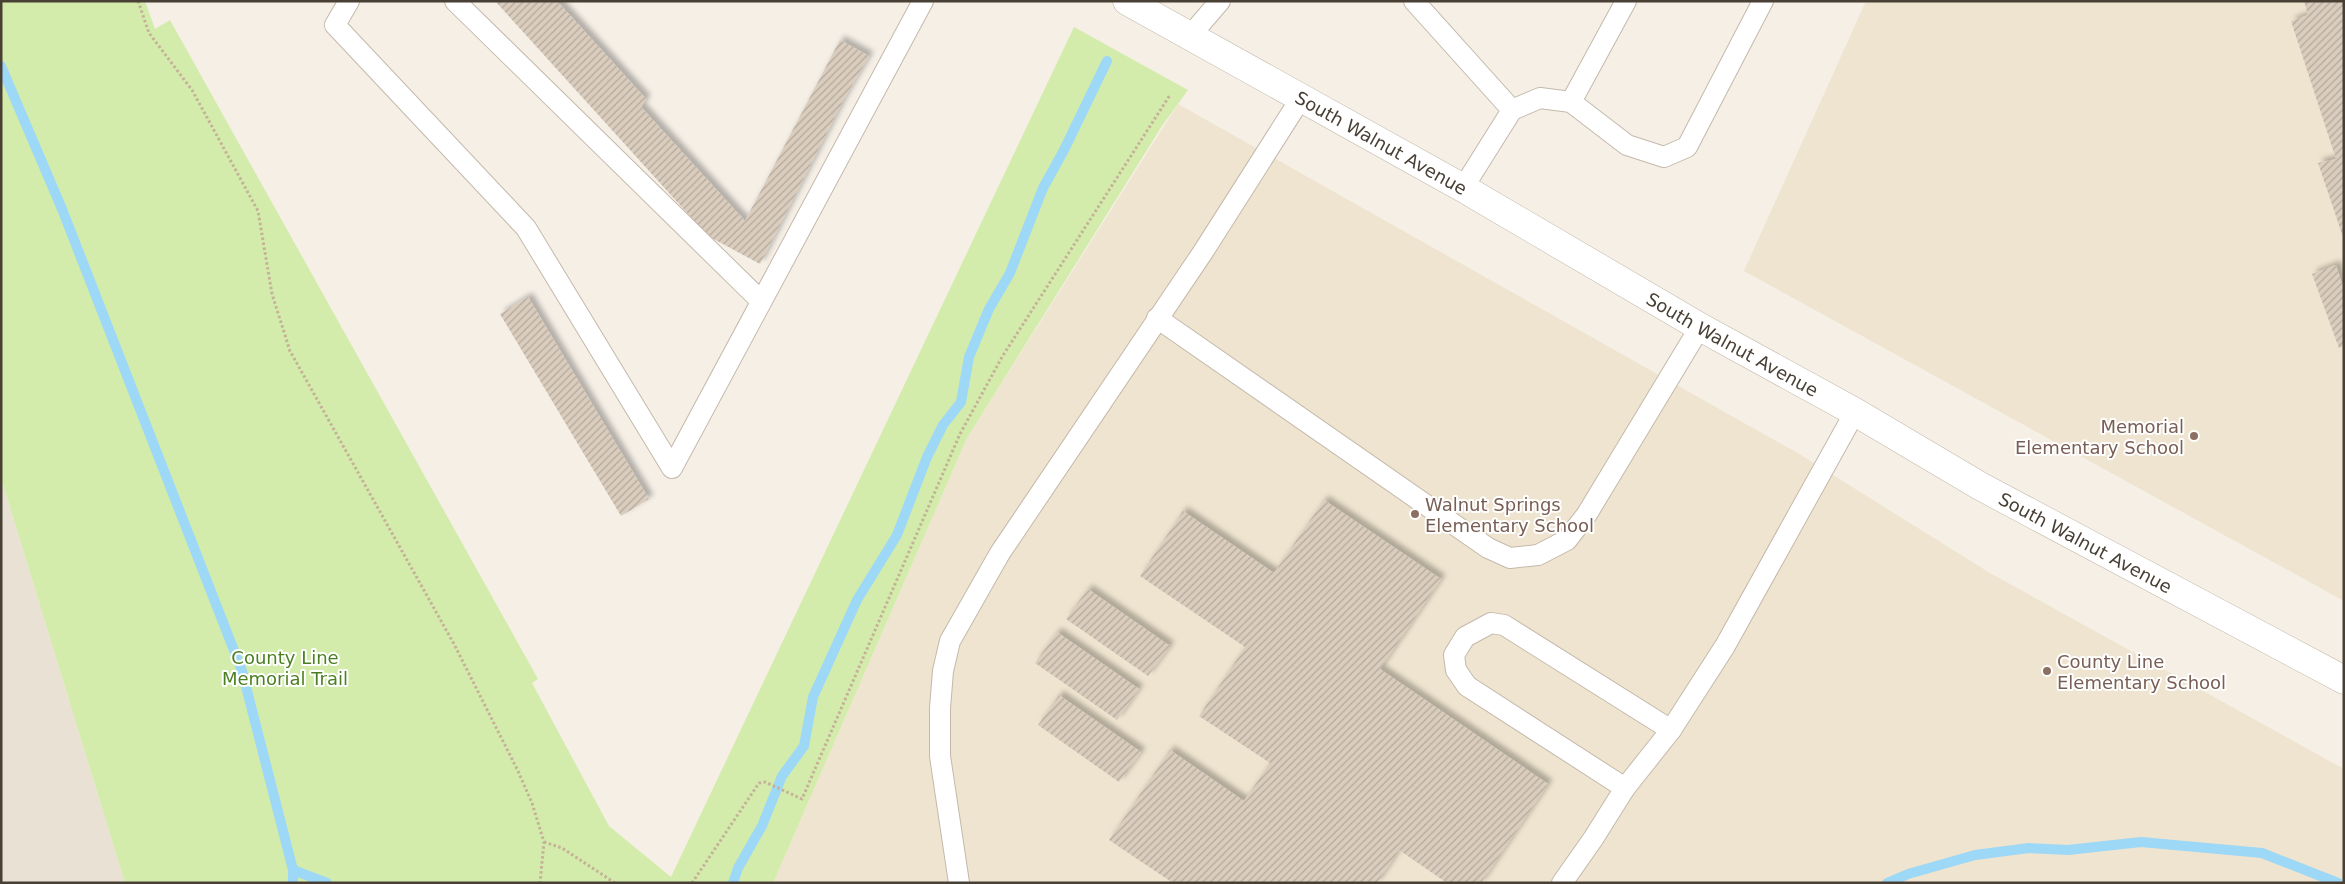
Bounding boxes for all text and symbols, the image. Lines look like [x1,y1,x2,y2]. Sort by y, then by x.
street label: South Walnut Avenue [1292,86,1471,199]
street label: South Walnut Avenue [1643,288,1822,400]
place label: Memorial Elementary School [2015,416,2184,458]
marker: Memorial Elementary School [2188,430,2200,442]
street label: South Walnut Avenue [1995,488,2176,597]
place label: Walnut Springs Elementary School [1425,494,1594,536]
marker: Walnut Springs Elementary School [1409,508,1421,520]
park label: County Line Memorial Trail [222,647,348,689]
place label: County Line Elementary School [2057,651,2226,693]
marker: County Line Elementary School [2041,665,2053,677]

